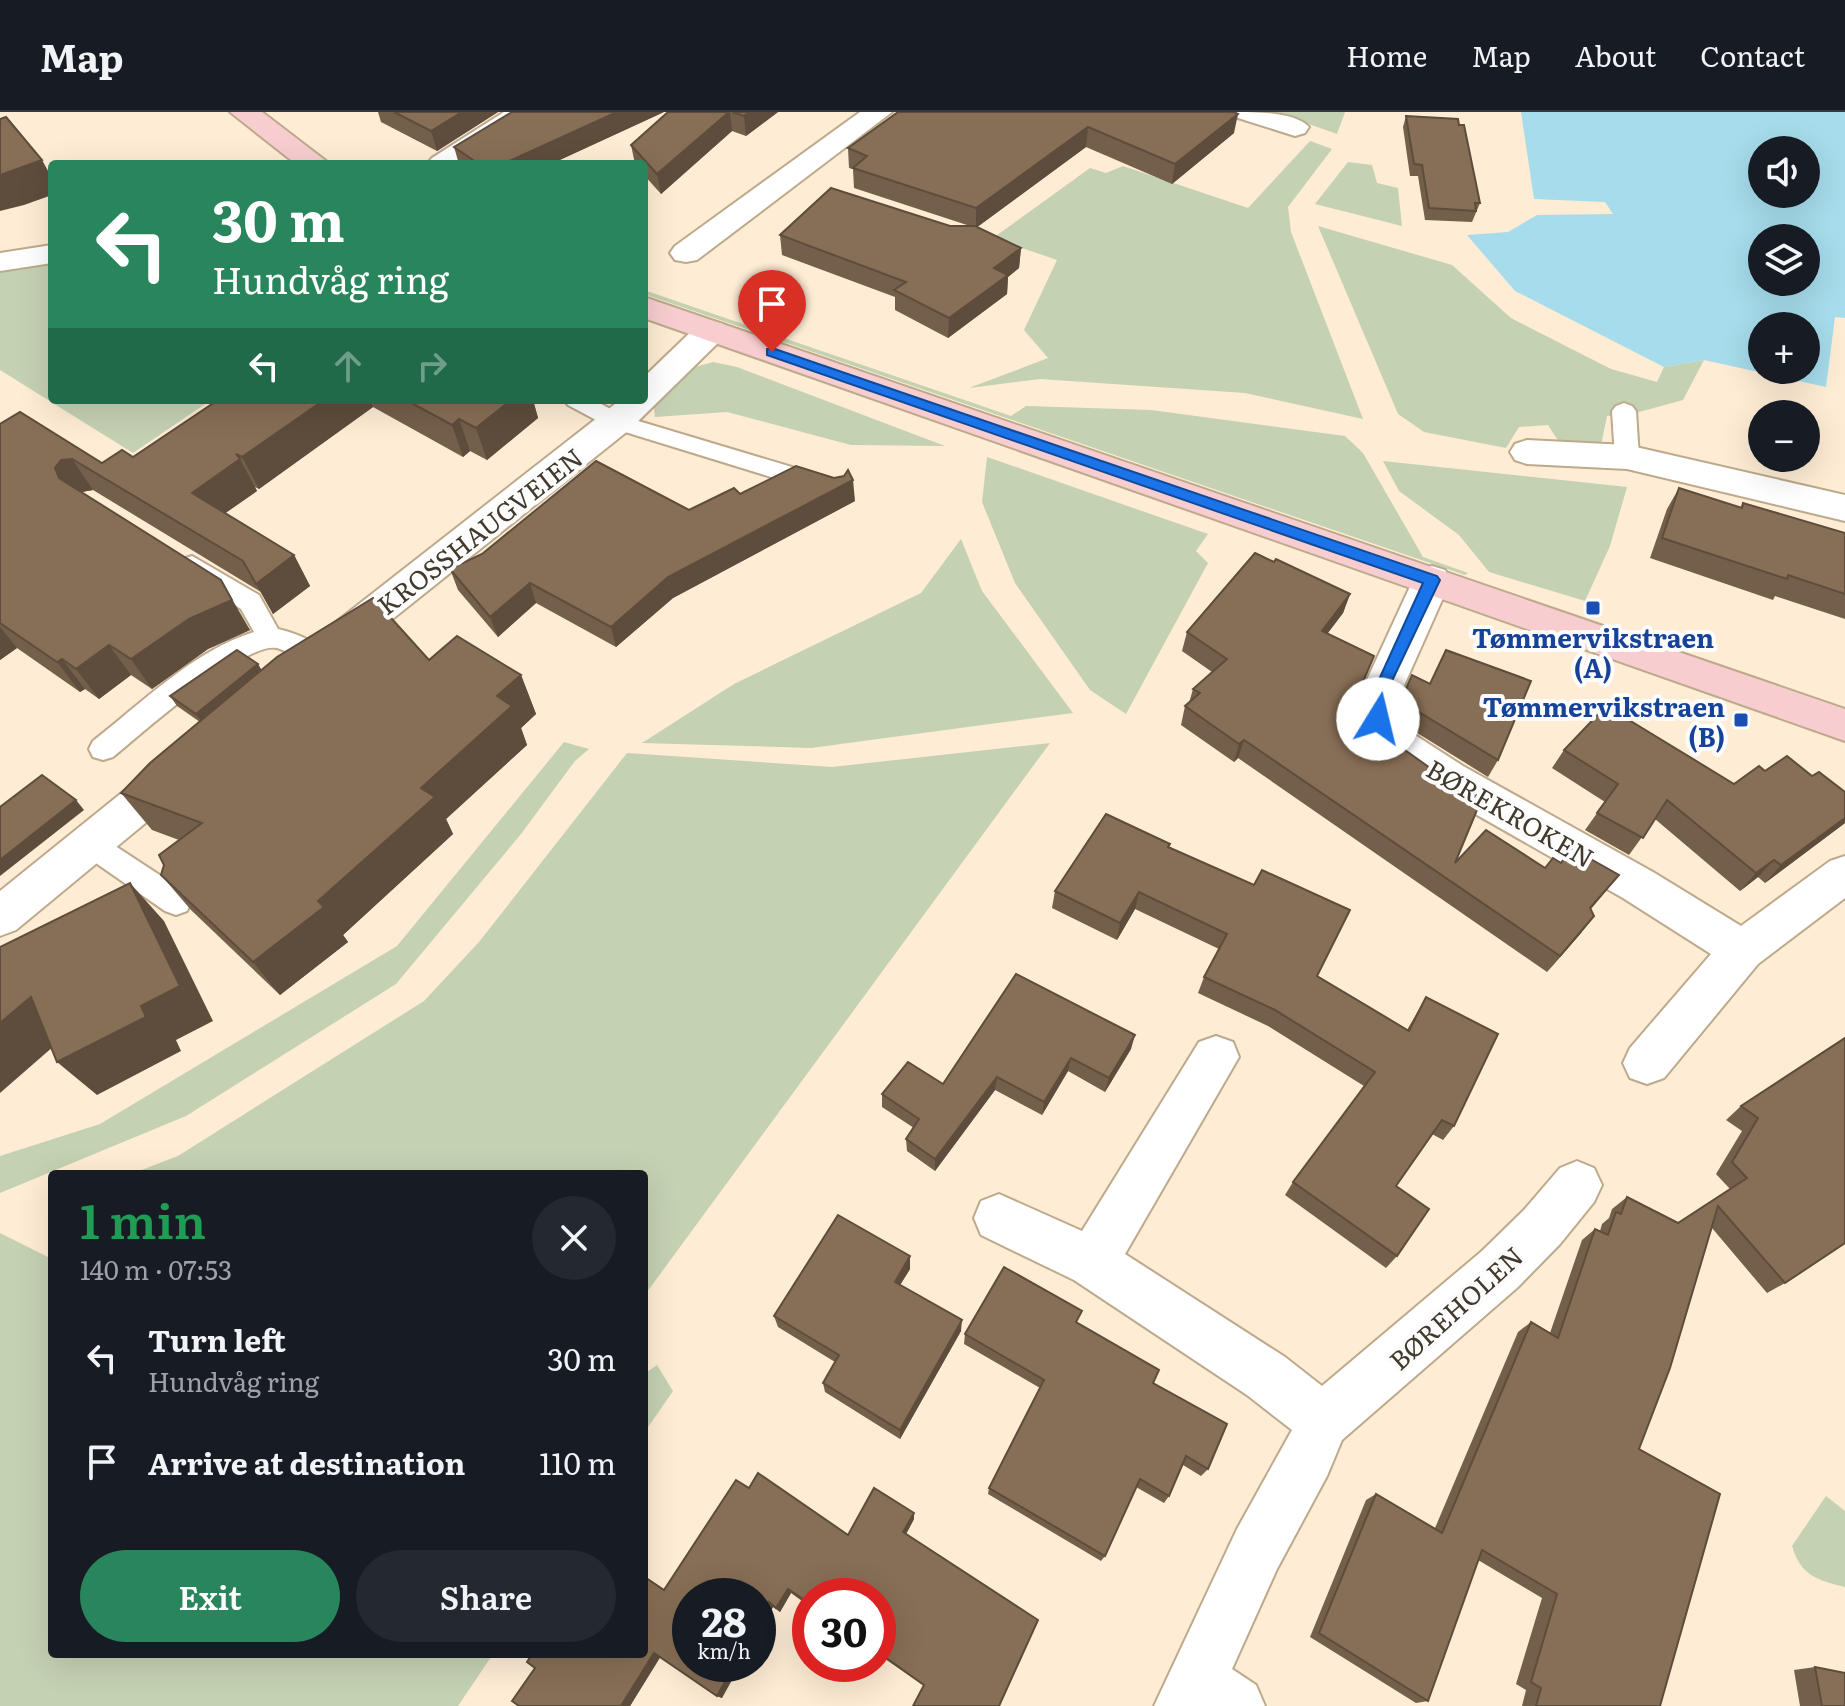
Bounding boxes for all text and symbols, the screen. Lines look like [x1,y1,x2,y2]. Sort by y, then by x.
text: Map [40,27,124,84]
text: Home [1346,34,1427,76]
text: Map [1471,34,1531,76]
text: About [1575,34,1656,76]
text: Contact [1700,34,1805,76]
map controls [1748,136,1820,472]
button: sound [1748,136,1820,208]
text: 30 m [212,176,345,259]
icon: left [80,192,184,296]
button: layers [1748,224,1820,296]
text: Hundvåg ring [212,252,449,305]
pin [738,270,806,352]
icon: arrive [750,282,794,326]
button: + [1748,312,1820,384]
icon: left [242,344,286,388]
icon: ahead [326,344,370,388]
icon: right [410,344,454,388]
button: − [1748,400,1820,472]
street label: KROSSHAUGVEIEN [368,437,590,623]
marker: Tømmervikstraen (A) [1584,599,1602,617]
place label: Tømmervikstraen (A) [1472,617,1714,686]
position arrow [1336,677,1420,761]
place label: Tømmervikstraen (B) [1483,686,1725,755]
marker: Tømmervikstraen (B) [1732,711,1750,729]
street label: BØREKROKEN [1420,748,1602,876]
text: 1 min [80,1183,206,1254]
button: close [532,1196,616,1280]
street label: BØREHOLEN [1379,1236,1531,1378]
text: 140 m · 07:53 [80,1249,232,1288]
text: Turn left [148,1317,286,1361]
icon: left [80,1336,124,1380]
text: 30 m [547,1336,616,1380]
text: Hundvåg ring [148,1361,319,1400]
icon: arrive [80,1440,124,1484]
text: Arrive at destination [148,1440,465,1484]
text: 110 m [539,1440,616,1484]
button: Exit [80,1550,340,1642]
button: Share [356,1550,616,1642]
speed limit sign: 30 [792,1578,896,1682]
text: 28 [701,1590,747,1649]
text: km/h [697,1635,751,1665]

